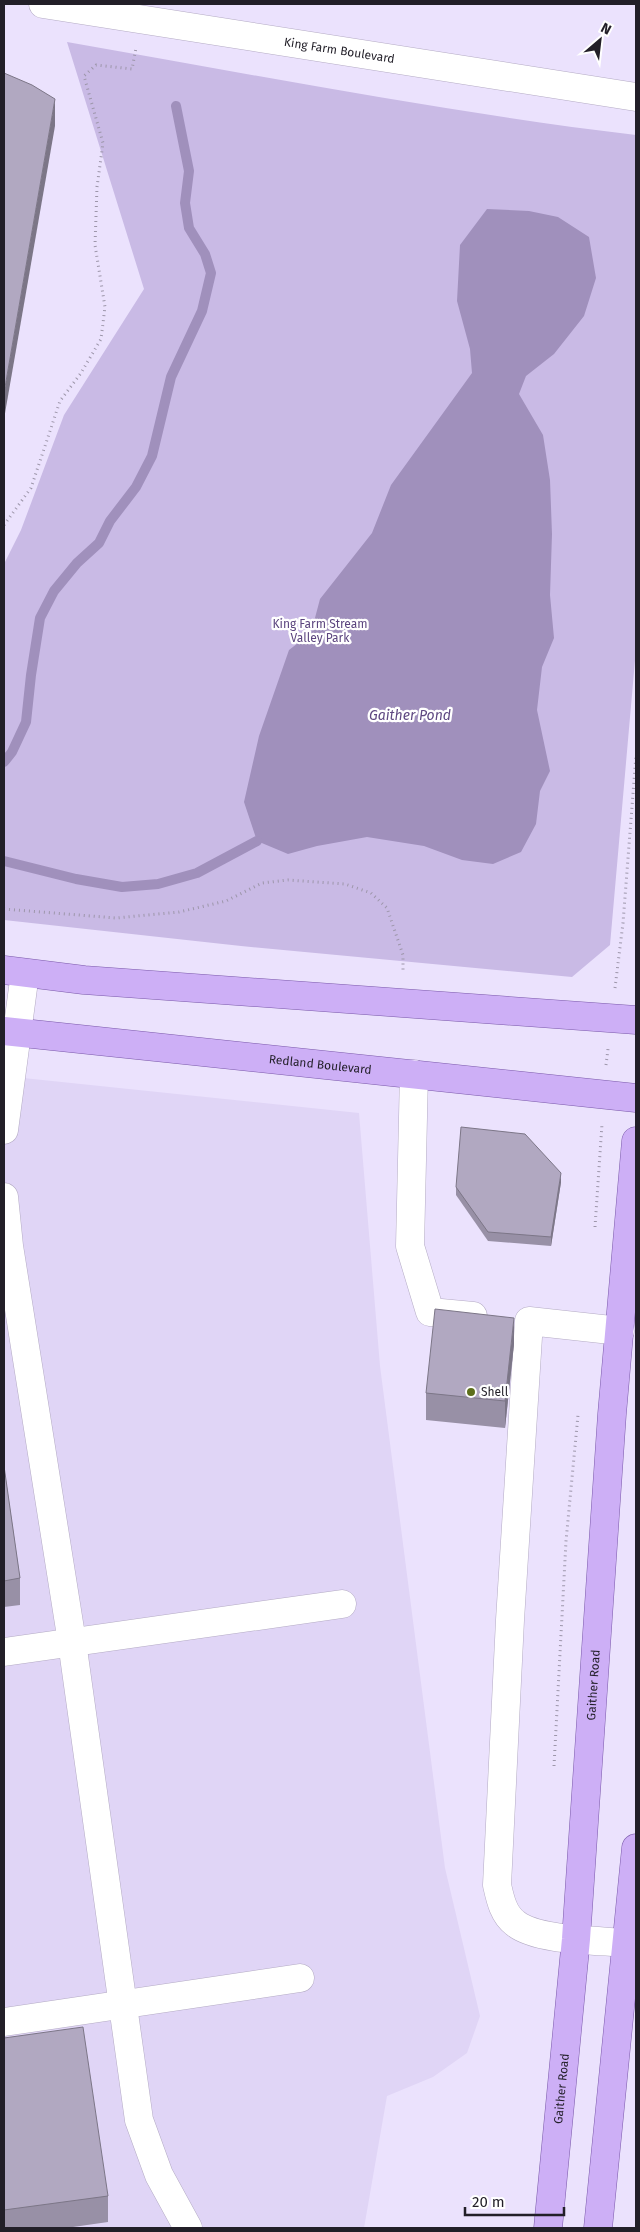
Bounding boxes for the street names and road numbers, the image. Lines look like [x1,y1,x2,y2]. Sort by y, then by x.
street label: King Farm Boulevard [283,35,396,66]
street label: Redland Boulevard [268,1052,372,1077]
street label: Gaither Road [584,1649,603,1721]
street label: Gaither Road [551,2053,572,2125]

